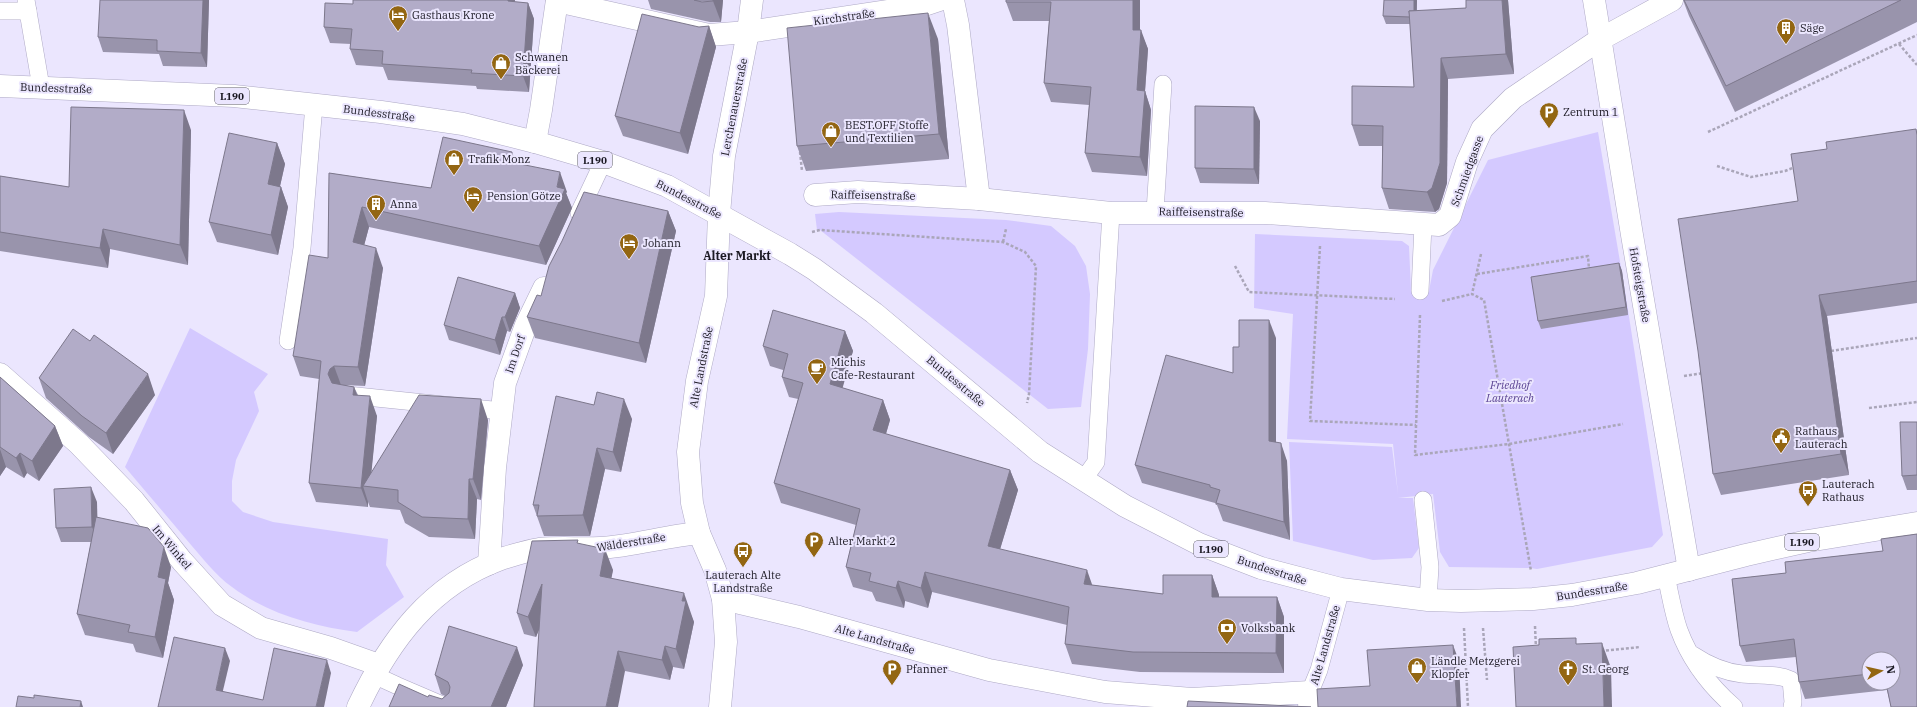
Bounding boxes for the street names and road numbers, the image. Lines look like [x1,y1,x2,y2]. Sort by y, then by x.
street label: Kirchstraße [812,6,876,28]
street label: Lerchenauerstraße [718,57,750,157]
street label: Bundesstraße [20,80,92,96]
road number: L190 [215,88,249,104]
street label: Bundesstraße [342,102,416,124]
street label: Schmiedgasse [1448,134,1486,208]
road number: L190 [578,152,612,168]
street label: Bundesstraße [654,176,724,222]
street label: Raiffeisenstraße [830,187,916,203]
street label: Raiffeisenstraße [1158,204,1244,220]
street label: Hofsteigstraße [1627,246,1654,324]
street label: Alte Landstraße [686,325,716,409]
street label: Im Dorf [502,332,528,375]
street label: Bundesstraße [924,353,988,410]
street label: Im Winkel [150,522,194,572]
street label: Wälderstraße [595,530,667,554]
road number: L190 [1785,534,1819,550]
road number: L190 [1194,541,1228,557]
street label: Bundesstraße [1236,552,1308,588]
street label: Bundesstraße [1555,578,1629,604]
street label: Alte Landstraße [1307,603,1343,686]
street label: Alte Landstraße [834,621,917,657]

